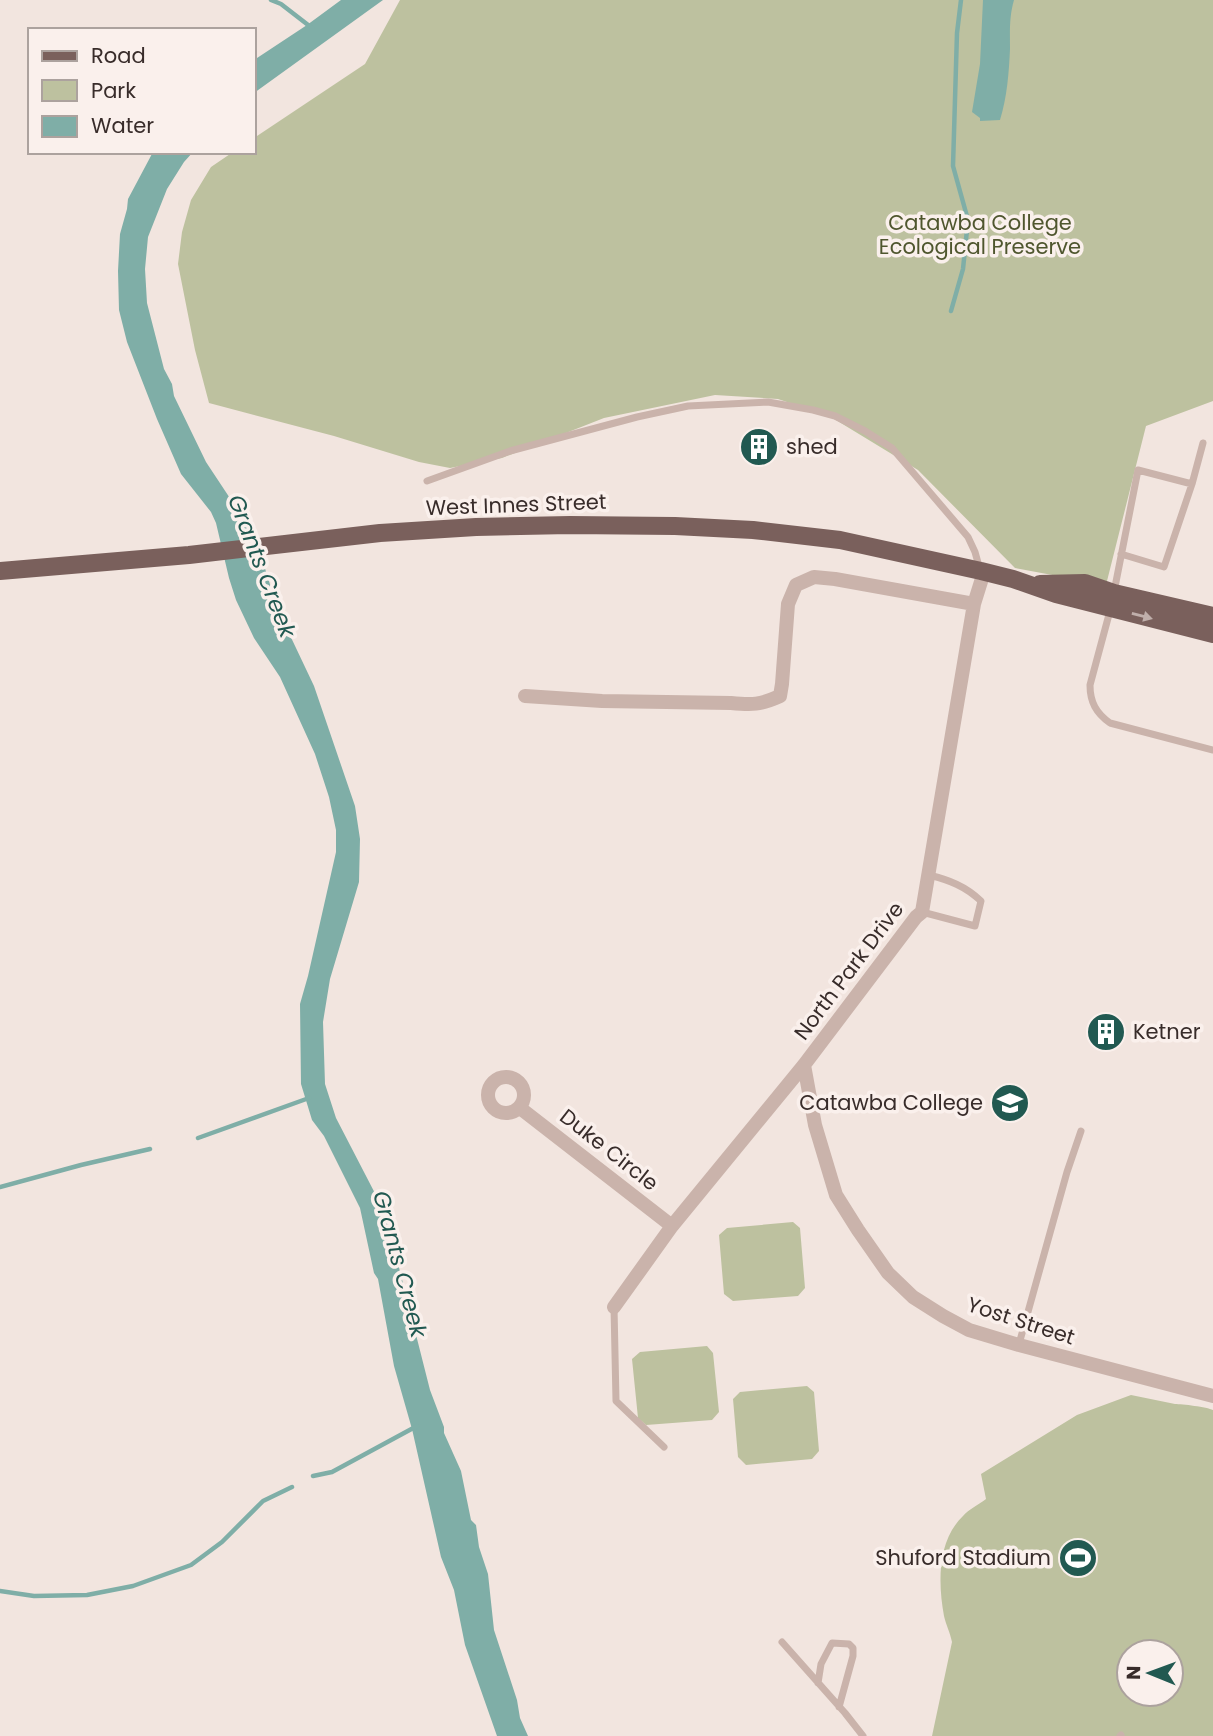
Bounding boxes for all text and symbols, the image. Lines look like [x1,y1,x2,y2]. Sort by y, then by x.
legend [28,28,256,154]
text: Road [91,41,146,70]
text: Park [91,76,136,105]
text: Water [91,111,154,140]
park label: Catawba College Ecological Preserve [879,208,1081,261]
building icon: shed [738,426,780,468]
place label: shed [786,432,838,461]
street label: West Innes Street [425,487,607,522]
water label: Grants Creek [220,490,304,643]
one-way arrow [1132,611,1154,622]
street label: North Park Drive [787,896,910,1046]
building icon: Ketner [1085,1011,1127,1053]
place label: Ketner [1133,1017,1201,1046]
school or university icon: Catawba College [989,1082,1031,1124]
place label: Catawba College [799,1088,983,1117]
street label: Duke Circle [554,1102,665,1197]
water label: Grants Creek [365,1187,435,1342]
street label: Yost Street [964,1290,1079,1352]
sports icon: Shuford Stadium [1057,1537,1099,1579]
place label: Shuford Stadium [875,1543,1051,1572]
north arrow [1115,1638,1185,1708]
text: N [1120,1665,1147,1680]

